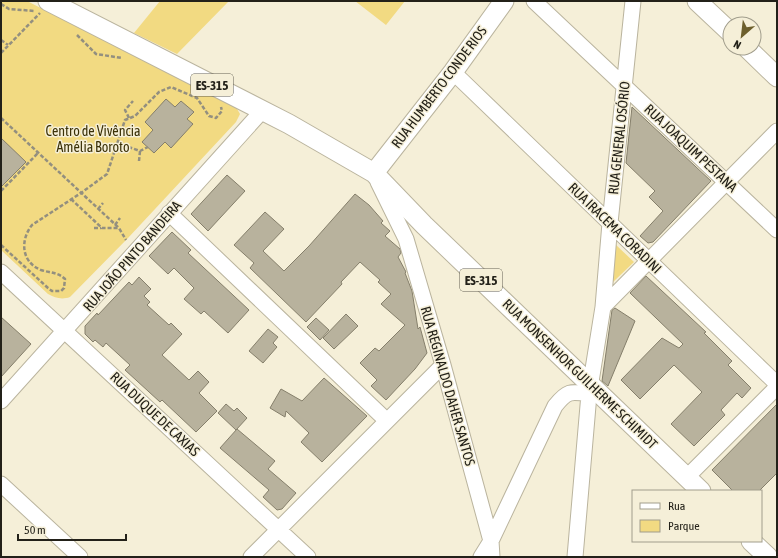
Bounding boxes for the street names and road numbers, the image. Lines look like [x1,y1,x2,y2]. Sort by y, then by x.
street label: RUA HUMBERTO CONDE RIOS [388,23,490,151]
road number: ES-315 [191,74,233,96]
street label: RUA GENERAL OSÓRIO [605,81,633,195]
street label: RUA JOAQUIM PESTANA [641,101,741,195]
street label: RUA IRACEMA CORADINI [565,179,665,277]
street label: RUA JOÃO PINTO BANDEIRA [80,197,184,315]
road number: ES-315 [460,269,502,291]
street label: RUA MONSENHOR GUILHERME SCHIMIDT [499,296,661,452]
street label: RUA REGINALDO DAHER SANTOS [418,304,478,468]
street label: RUA DUQUE DE CAXIAS [107,369,203,459]

